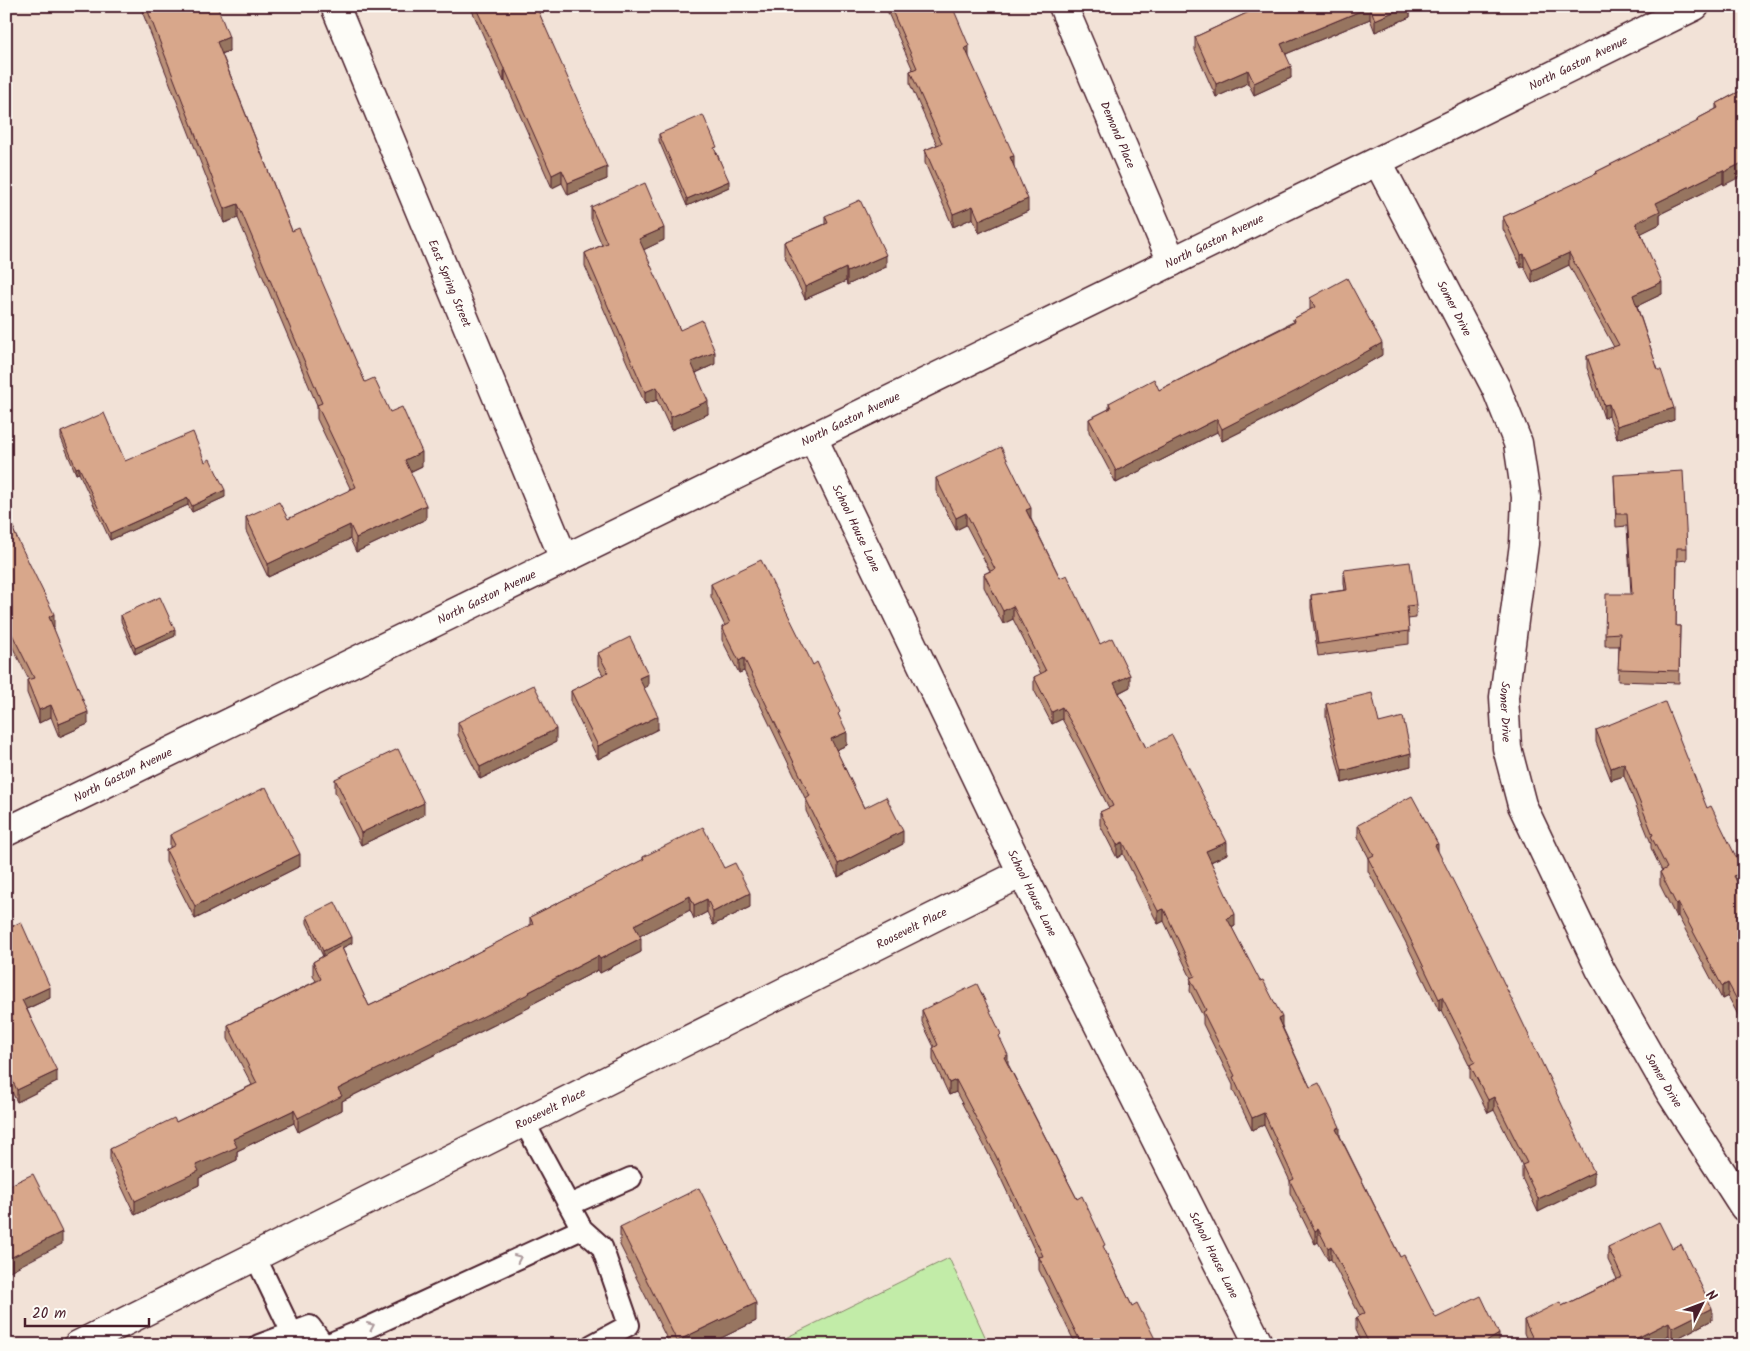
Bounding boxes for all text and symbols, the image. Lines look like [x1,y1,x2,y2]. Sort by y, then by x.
street label: North Gaston Avenue [1525,31,1631,95]
street label: Demond Place [1095,98,1141,172]
street label: North Gaston Avenue [1161,209,1268,273]
street label: East Spring Street [423,236,477,330]
street label: Somer Drive [1432,277,1477,340]
street label: North Gaston Avenue [798,386,904,451]
street label: School House Lane [827,481,886,576]
street label: North Gaston Avenue [434,564,540,629]
street label: Somer Drive [1494,680,1516,743]
street label: North Gaston Avenue [70,742,176,807]
street label: School House Lane [1002,846,1062,940]
street label: Roosevelt Place [873,902,951,954]
street label: Somer Drive [1640,1049,1688,1112]
street label: Roosevelt Place [511,1083,590,1135]
street label: School House Lane [1184,1208,1244,1302]
one-way arrow [513,1254,522,1264]
north arrow [1678,1278,1728,1328]
text: N [1700,1285,1722,1307]
scale bar [25,1296,149,1328]
text: 20 m [32,1302,66,1326]
one-way arrow [366,1321,375,1332]

